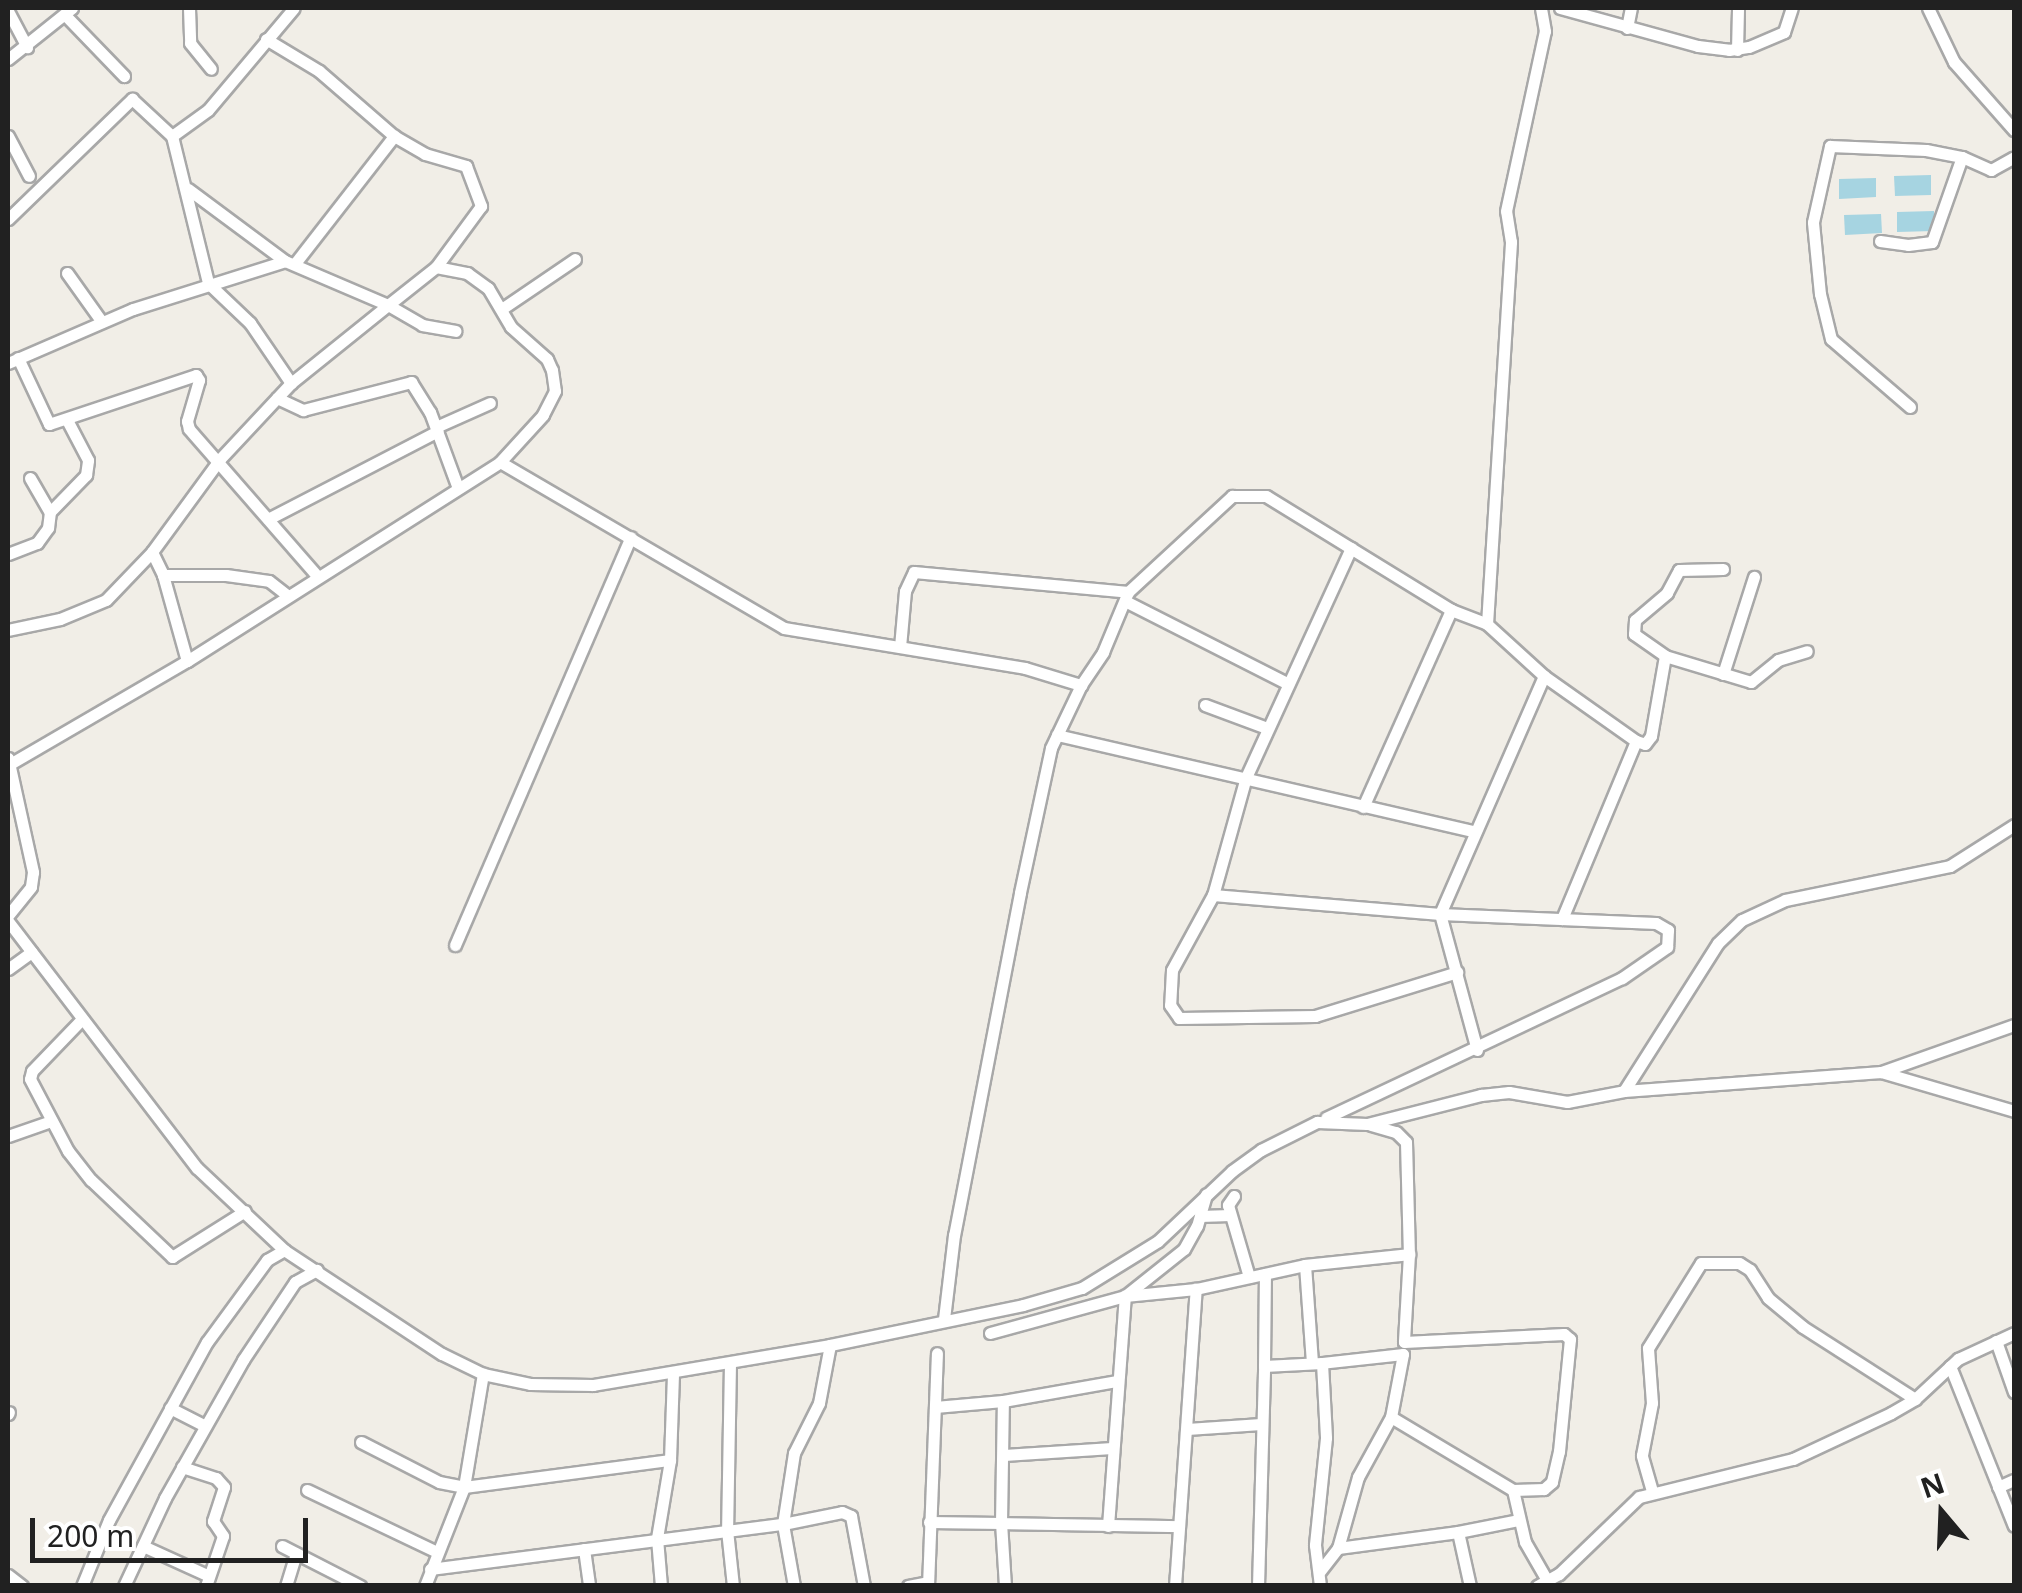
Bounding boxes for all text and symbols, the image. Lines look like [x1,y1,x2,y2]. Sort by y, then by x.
north arrow [1892,1463,1992,1563]
text: N [1915,1463,1949,1506]
scale bar [35,1498,312,1560]
text: 200 m [47,1515,134,1556]

